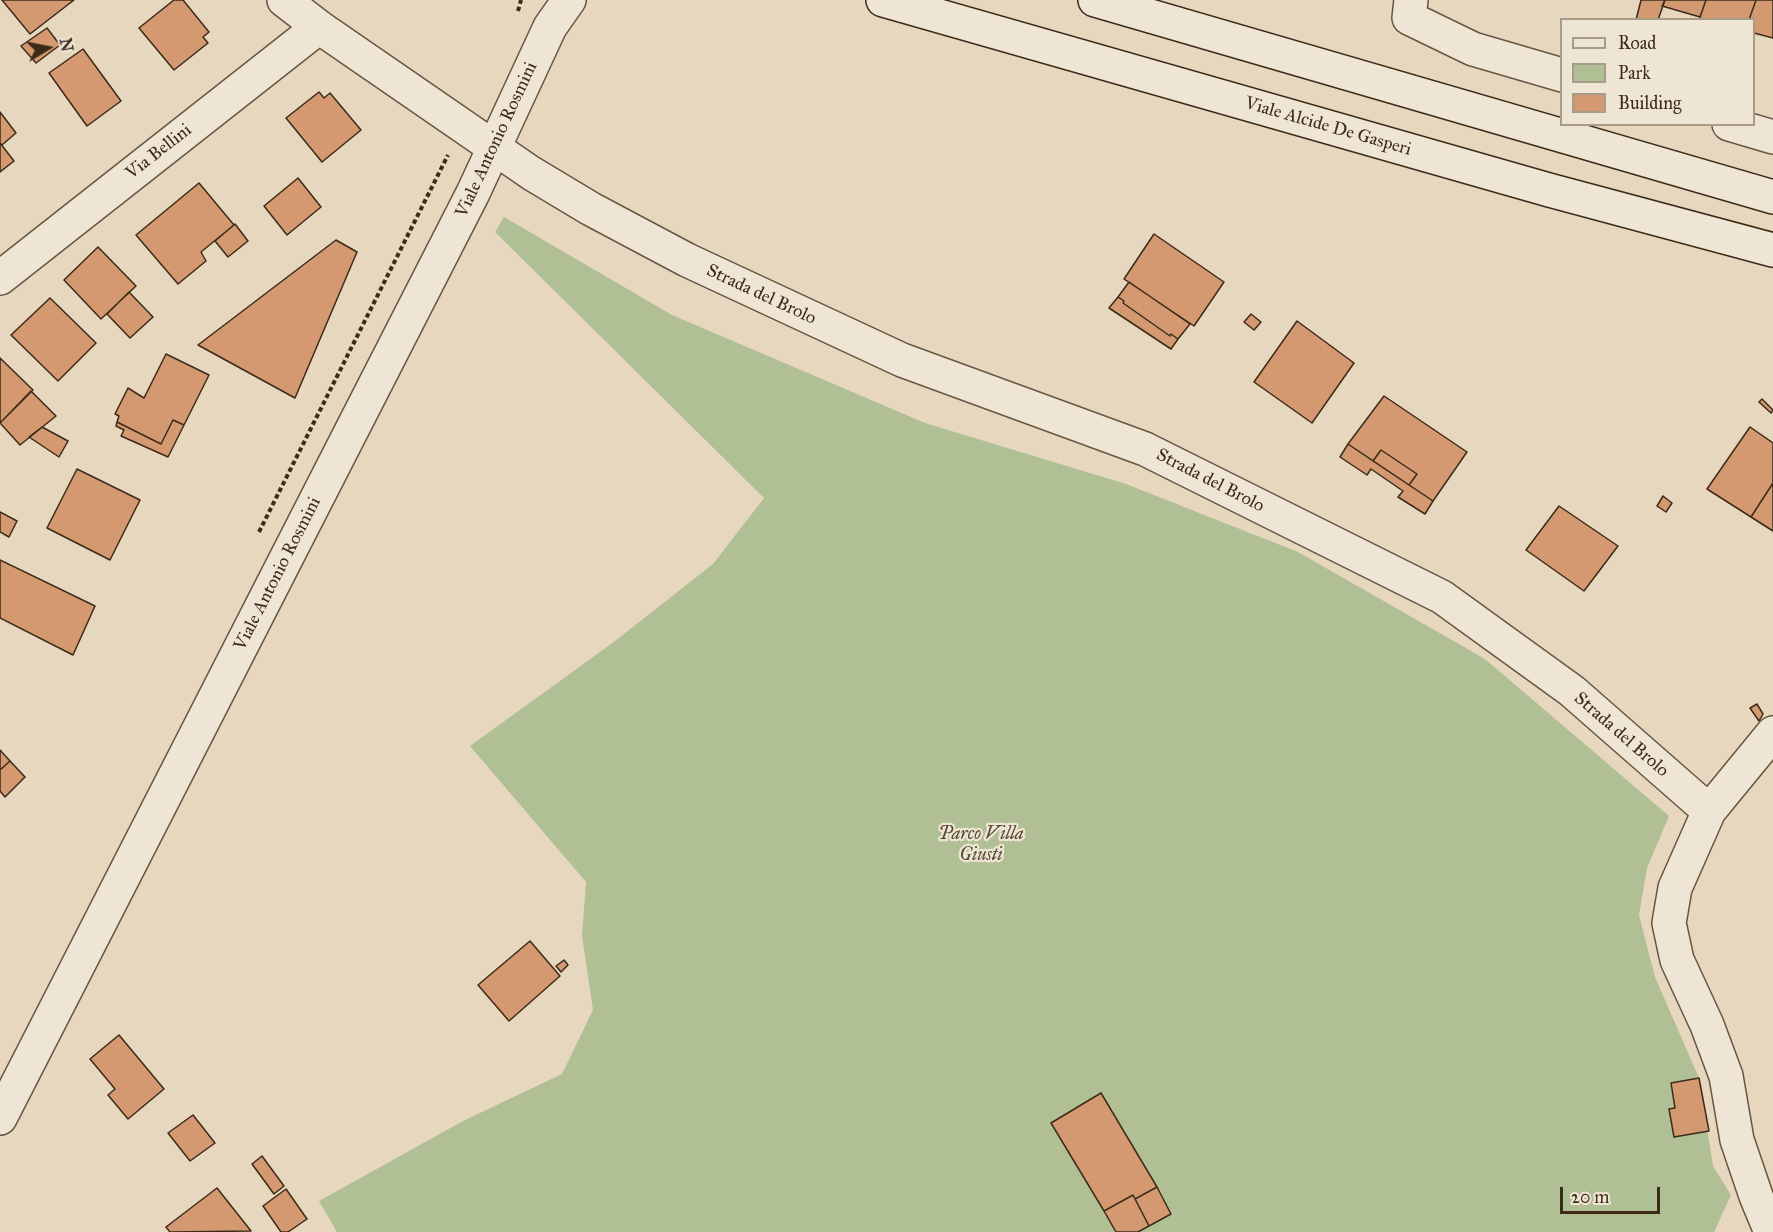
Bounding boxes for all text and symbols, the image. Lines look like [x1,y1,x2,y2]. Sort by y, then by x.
north arrow [18,18,78,78]
legend [1560,18,1755,126]
text: Road [1618,32,1656,54]
text: N [56,36,77,53]
street label: Viale Antonio Rosmini [451,59,543,221]
text: Park [1618,62,1651,84]
text: Building [1618,92,1681,114]
street label: Viale Alcide De Gasperi [1242,93,1414,161]
street label: Via Bellini [122,120,196,184]
street label: Strada del Brolo [703,260,819,330]
street label: Strada del Brolo [1152,444,1268,518]
street label: Viale Antonio Rosmini [230,494,326,654]
street label: Strada del Brolo [1569,688,1673,782]
park label: Parco Villa Giusti [938,824,1024,866]
scale bar [1563,1175,1664,1213]
text: 20 m [1571,1186,1609,1208]

